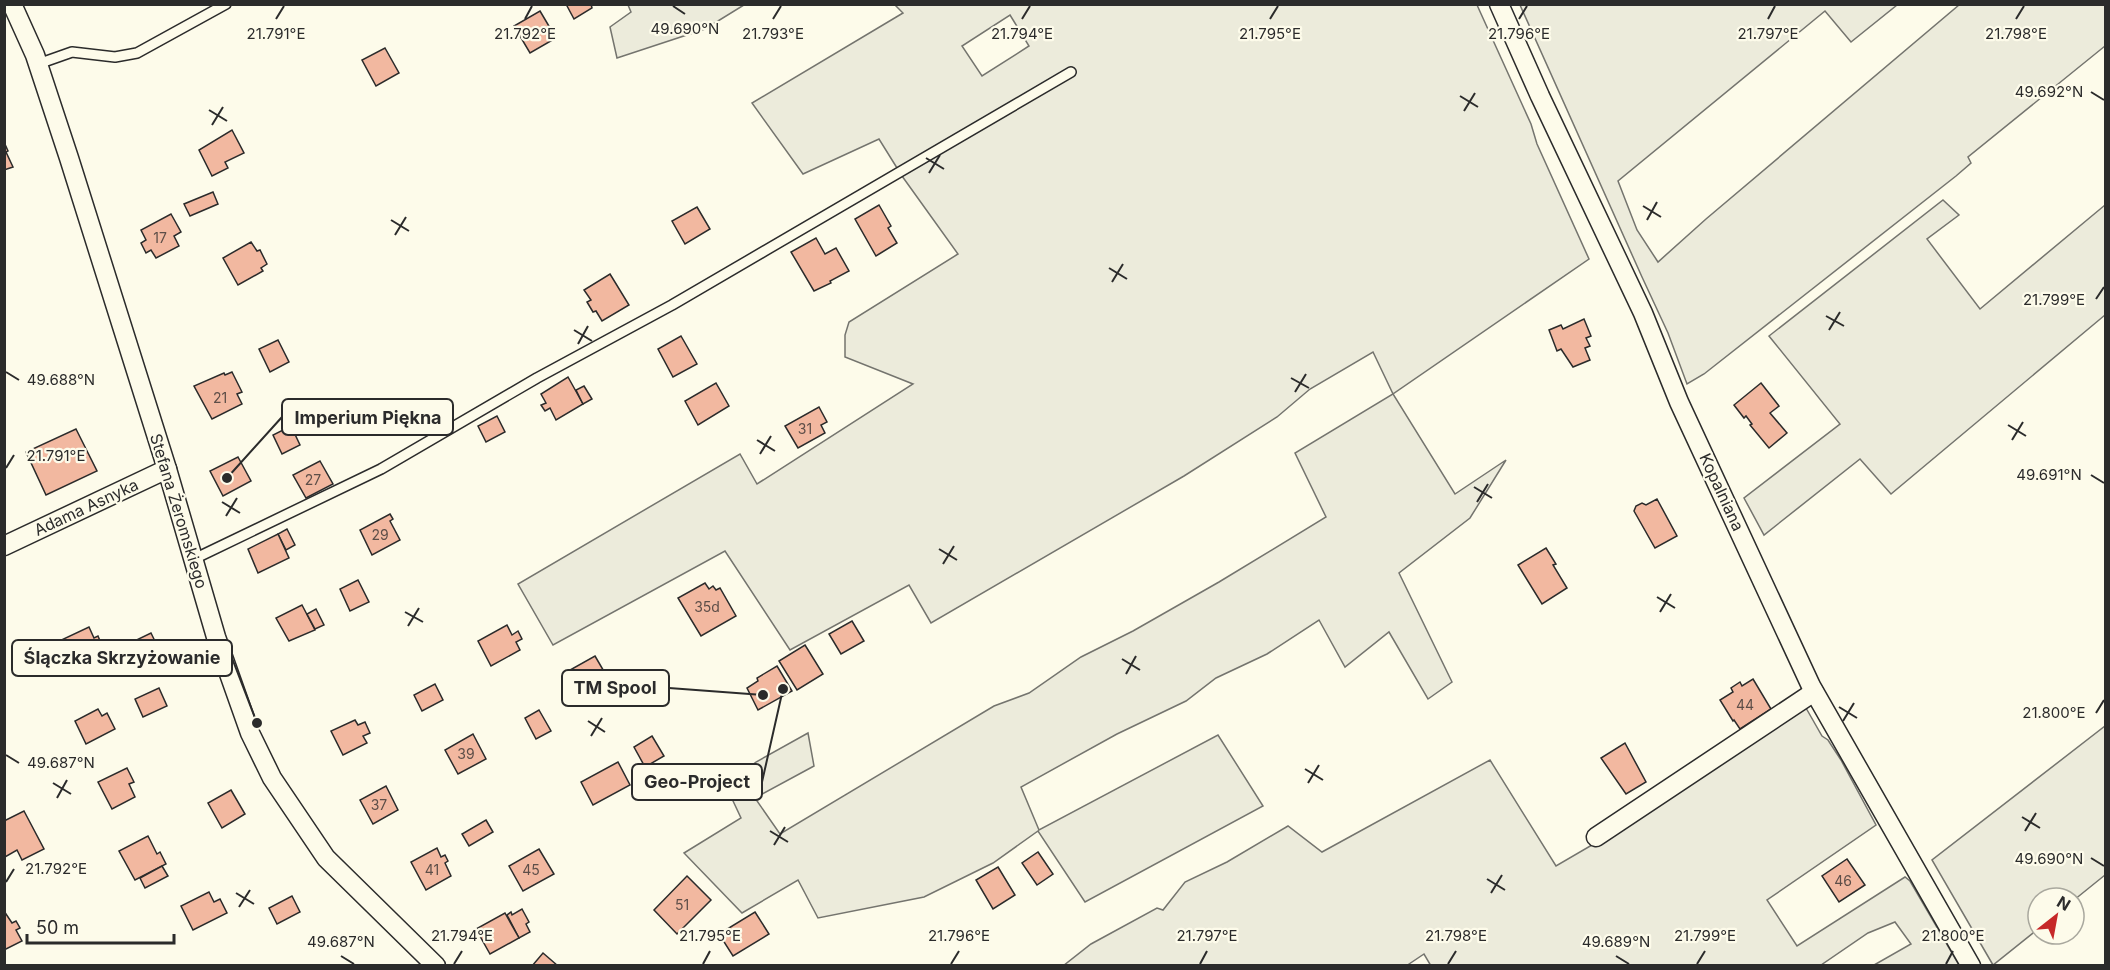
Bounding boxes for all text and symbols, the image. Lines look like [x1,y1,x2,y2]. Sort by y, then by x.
text: 49.690°N [651,19,719,38]
text: 21.791°E [247,24,305,43]
text: 21.792°E [494,24,556,43]
text: 21.793°E [742,24,804,43]
text: 21.794°E [991,24,1053,43]
text: 21.795°E [1239,24,1301,43]
text: 21.796°E [1488,24,1550,43]
text: 21.797°E [1737,24,1799,43]
text: 21.798°E [1985,24,2047,43]
text: 49.692°N [2015,82,2083,101]
house number: 17 [153,229,167,246]
text: 21.799°E [2023,290,2085,309]
text: 49.688°N [27,370,95,389]
house number: 21 [213,389,227,406]
callout: Imperium Piękna [282,399,453,435]
text: Imperium Piękna [294,407,442,428]
house number: 31 [798,420,812,437]
street label: Stefana Żeromskiego [146,431,212,591]
text: 21.791°E [27,446,85,465]
street label: Kopalniana [1695,450,1749,534]
text: 49.691°N [2016,465,2082,484]
house number: 27 [305,471,321,488]
street label: Adama Asnyka [31,474,141,540]
house number: 29 [371,526,389,543]
house number: 35d [694,598,720,615]
callout: Ślączka Skrzyżowanie [12,640,232,676]
text: Ślączka Skrzyżowanie [24,647,221,668]
callout: TM Spool [562,670,669,706]
text: TM Spool [573,677,657,698]
house number: 44 [1736,696,1754,713]
text: 21.800°E [2022,703,2086,722]
house number: 39 [457,745,475,762]
text: 49.687°N [27,753,95,772]
callout: Geo-Project [632,764,762,800]
text: Geo-Project [644,771,750,792]
house number: 37 [371,796,387,813]
text: 49.690°N [2015,849,2083,868]
text: 21.792°E [25,859,87,878]
house number: 41 [425,861,439,878]
house number: 45 [522,861,540,878]
house number: 46 [1834,872,1852,889]
north arrow [2026,886,2086,946]
text: N [2053,891,2074,915]
house number: 51 [675,896,689,913]
scale bar [27,907,174,945]
text: 50 m [36,917,79,938]
text: 21.794°E [431,926,493,945]
text: 21.795°E [679,926,741,945]
text: 21.796°E [928,926,990,945]
text: 21.797°E [1176,926,1238,945]
text: 21.798°E [1425,926,1487,945]
text: 21.799°E [1674,926,1736,945]
text: 21.800°E [1921,926,1985,945]
text: 49.687°N [307,932,375,951]
text: 49.689°N [1582,932,1650,951]

